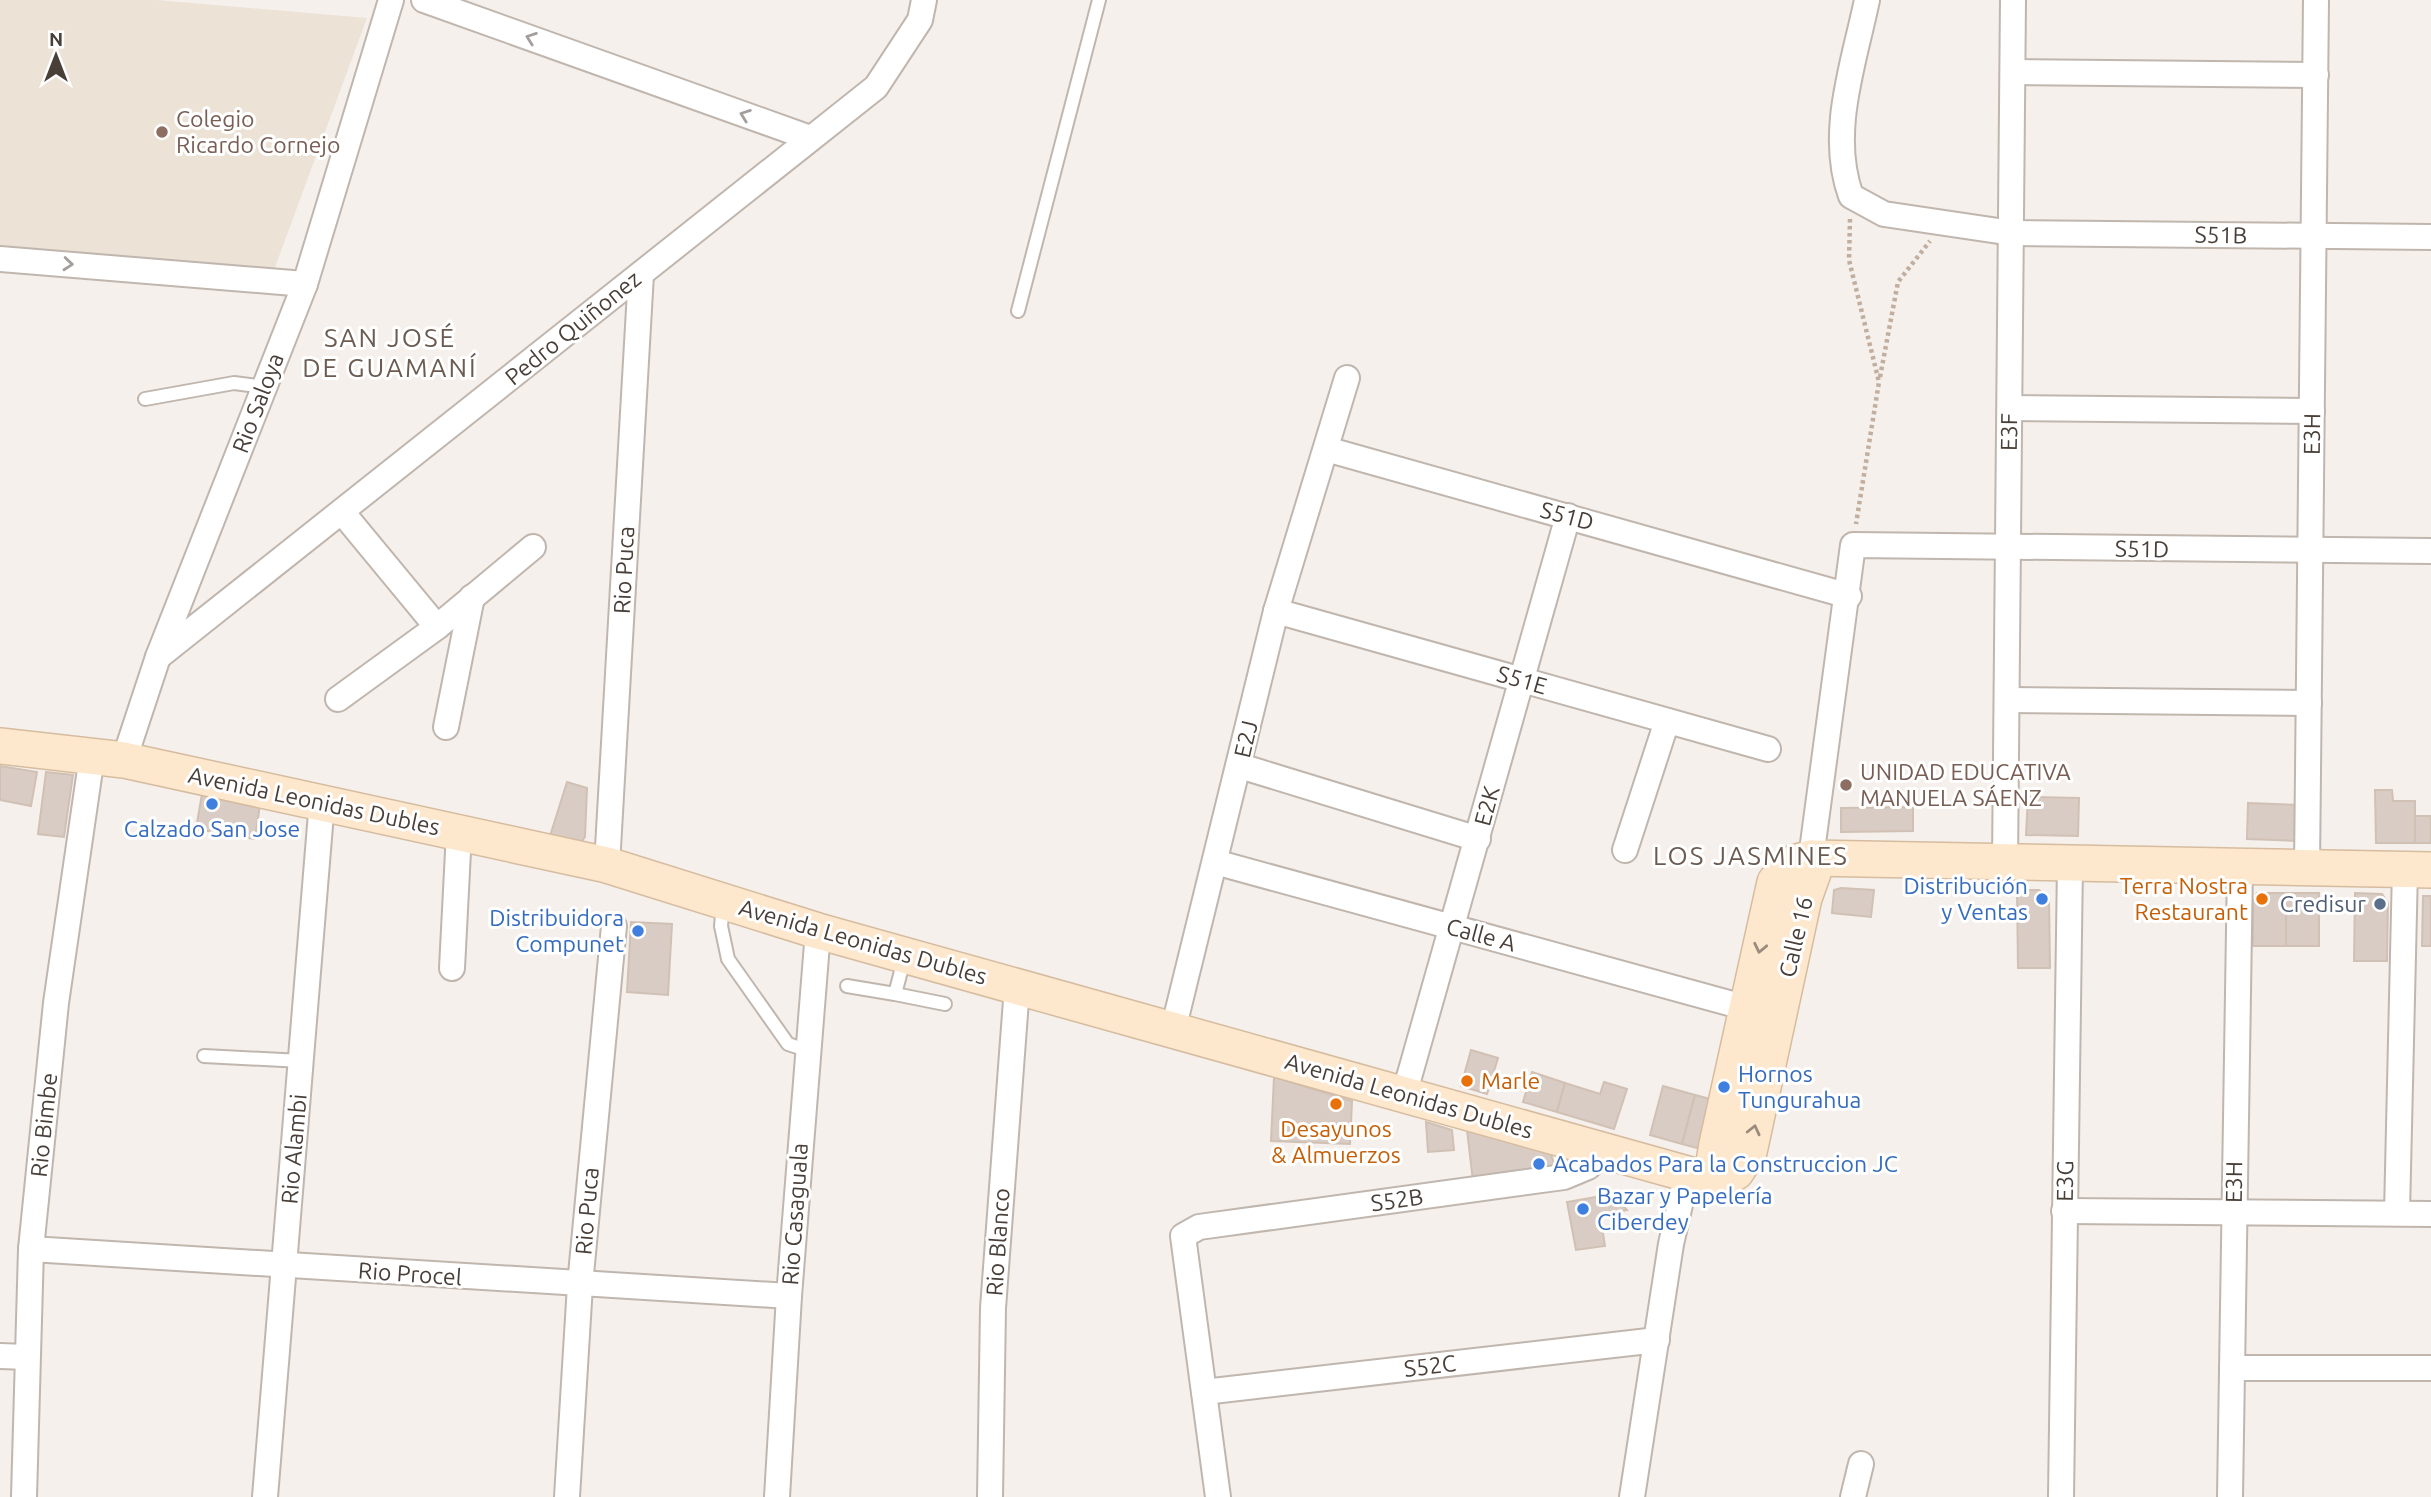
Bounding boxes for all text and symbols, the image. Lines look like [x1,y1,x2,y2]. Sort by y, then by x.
north arrow [21,21,91,91]
text: N [49,28,63,50]
one-way arrow [526,33,538,47]
place label: Colegio Ricardo Cornejo [176,106,340,157]
one-way arrow [740,109,752,123]
marker: Colegio Ricardo Cornejo [154,124,170,140]
street label: S51B [2194,222,2248,247]
one-way arrow [63,256,74,271]
street label: Pedro Quiñonez [500,266,645,390]
district label: SAN JOSÉ DE GUAMANÍ [302,322,478,382]
street label: Rio Saloya [227,349,288,456]
street label: E3F [1996,413,2021,451]
street label: E3H [2299,413,2324,455]
street label: S51D [1538,496,1597,535]
street label: Rio Puca [609,525,638,615]
street label: S51D [2115,536,2169,561]
street label: S51E [1494,660,1550,699]
street label: E2J [1229,718,1262,760]
place label: UNIDAD EDUCATIVA MANUELA SÁENZ [1860,759,2071,810]
street label: Avenida Leonidas Dubles [186,762,442,839]
marker: UNIDAD EDUCATIVA MANUELA SÁENZ [1838,777,1854,793]
street label: E2K [1469,783,1504,828]
marker: Calzado San Jose [204,796,220,812]
place label: Calzado San Jose [124,816,300,841]
district label: LOS JASMINES [1653,841,1849,870]
place label: Distribución y Ventas [1903,873,2028,924]
place label: Terra Nostra Restaurant [2120,873,2248,924]
marker: Distribución y Ventas [2034,891,2050,907]
marker: Terra Nostra Restaurant [2254,891,2270,907]
place label: Credisur [2280,891,2366,916]
street label: Avenida Leonidas Dubles [736,894,990,989]
street label: Calle 16 [1774,894,1817,980]
marker: Credisur [2372,896,2388,912]
place label: Distribuidora Compunet [489,905,624,956]
street label: Calle A [1444,913,1519,956]
marker: Distribuidora Compunet [630,923,646,939]
one-way arrow [1754,942,1769,954]
street label: Avenida Leonidas Dubles [1282,1048,1536,1143]
place label: Hornos Tungurahua [1738,1061,1861,1112]
place label: Marle [1481,1068,1540,1093]
street label: Rio Bimbe [26,1071,61,1178]
marker: Marle [1459,1073,1475,1089]
marker: Hornos Tungurahua [1716,1079,1732,1095]
street label: Rio Alambi [276,1093,311,1205]
marker: Desayunos & Almuerzos [1328,1096,1344,1112]
place label: Desayunos & Almuerzos [1271,1116,1401,1167]
one-way arrow [1745,1124,1760,1136]
street label: Rio Casaguala [777,1142,812,1286]
place label: Acabados Para la Construccion JC [1553,1151,1898,1176]
marker: Acabados Para la Construccion JC [1531,1156,1547,1172]
street label: E3G [2052,1160,2077,1202]
street label: E3H [2221,1161,2246,1203]
street label: Rio Puca [570,1166,603,1256]
street label: S52B [1369,1183,1425,1216]
place label: Bazar y Papelería Ciberdey [1597,1183,1773,1234]
street label: Rio Blanco [981,1187,1014,1297]
marker: Bazar y Papelería Ciberdey [1575,1201,1591,1217]
street label: Rio Procel [357,1257,463,1290]
street label: S52C [1403,1350,1457,1381]

